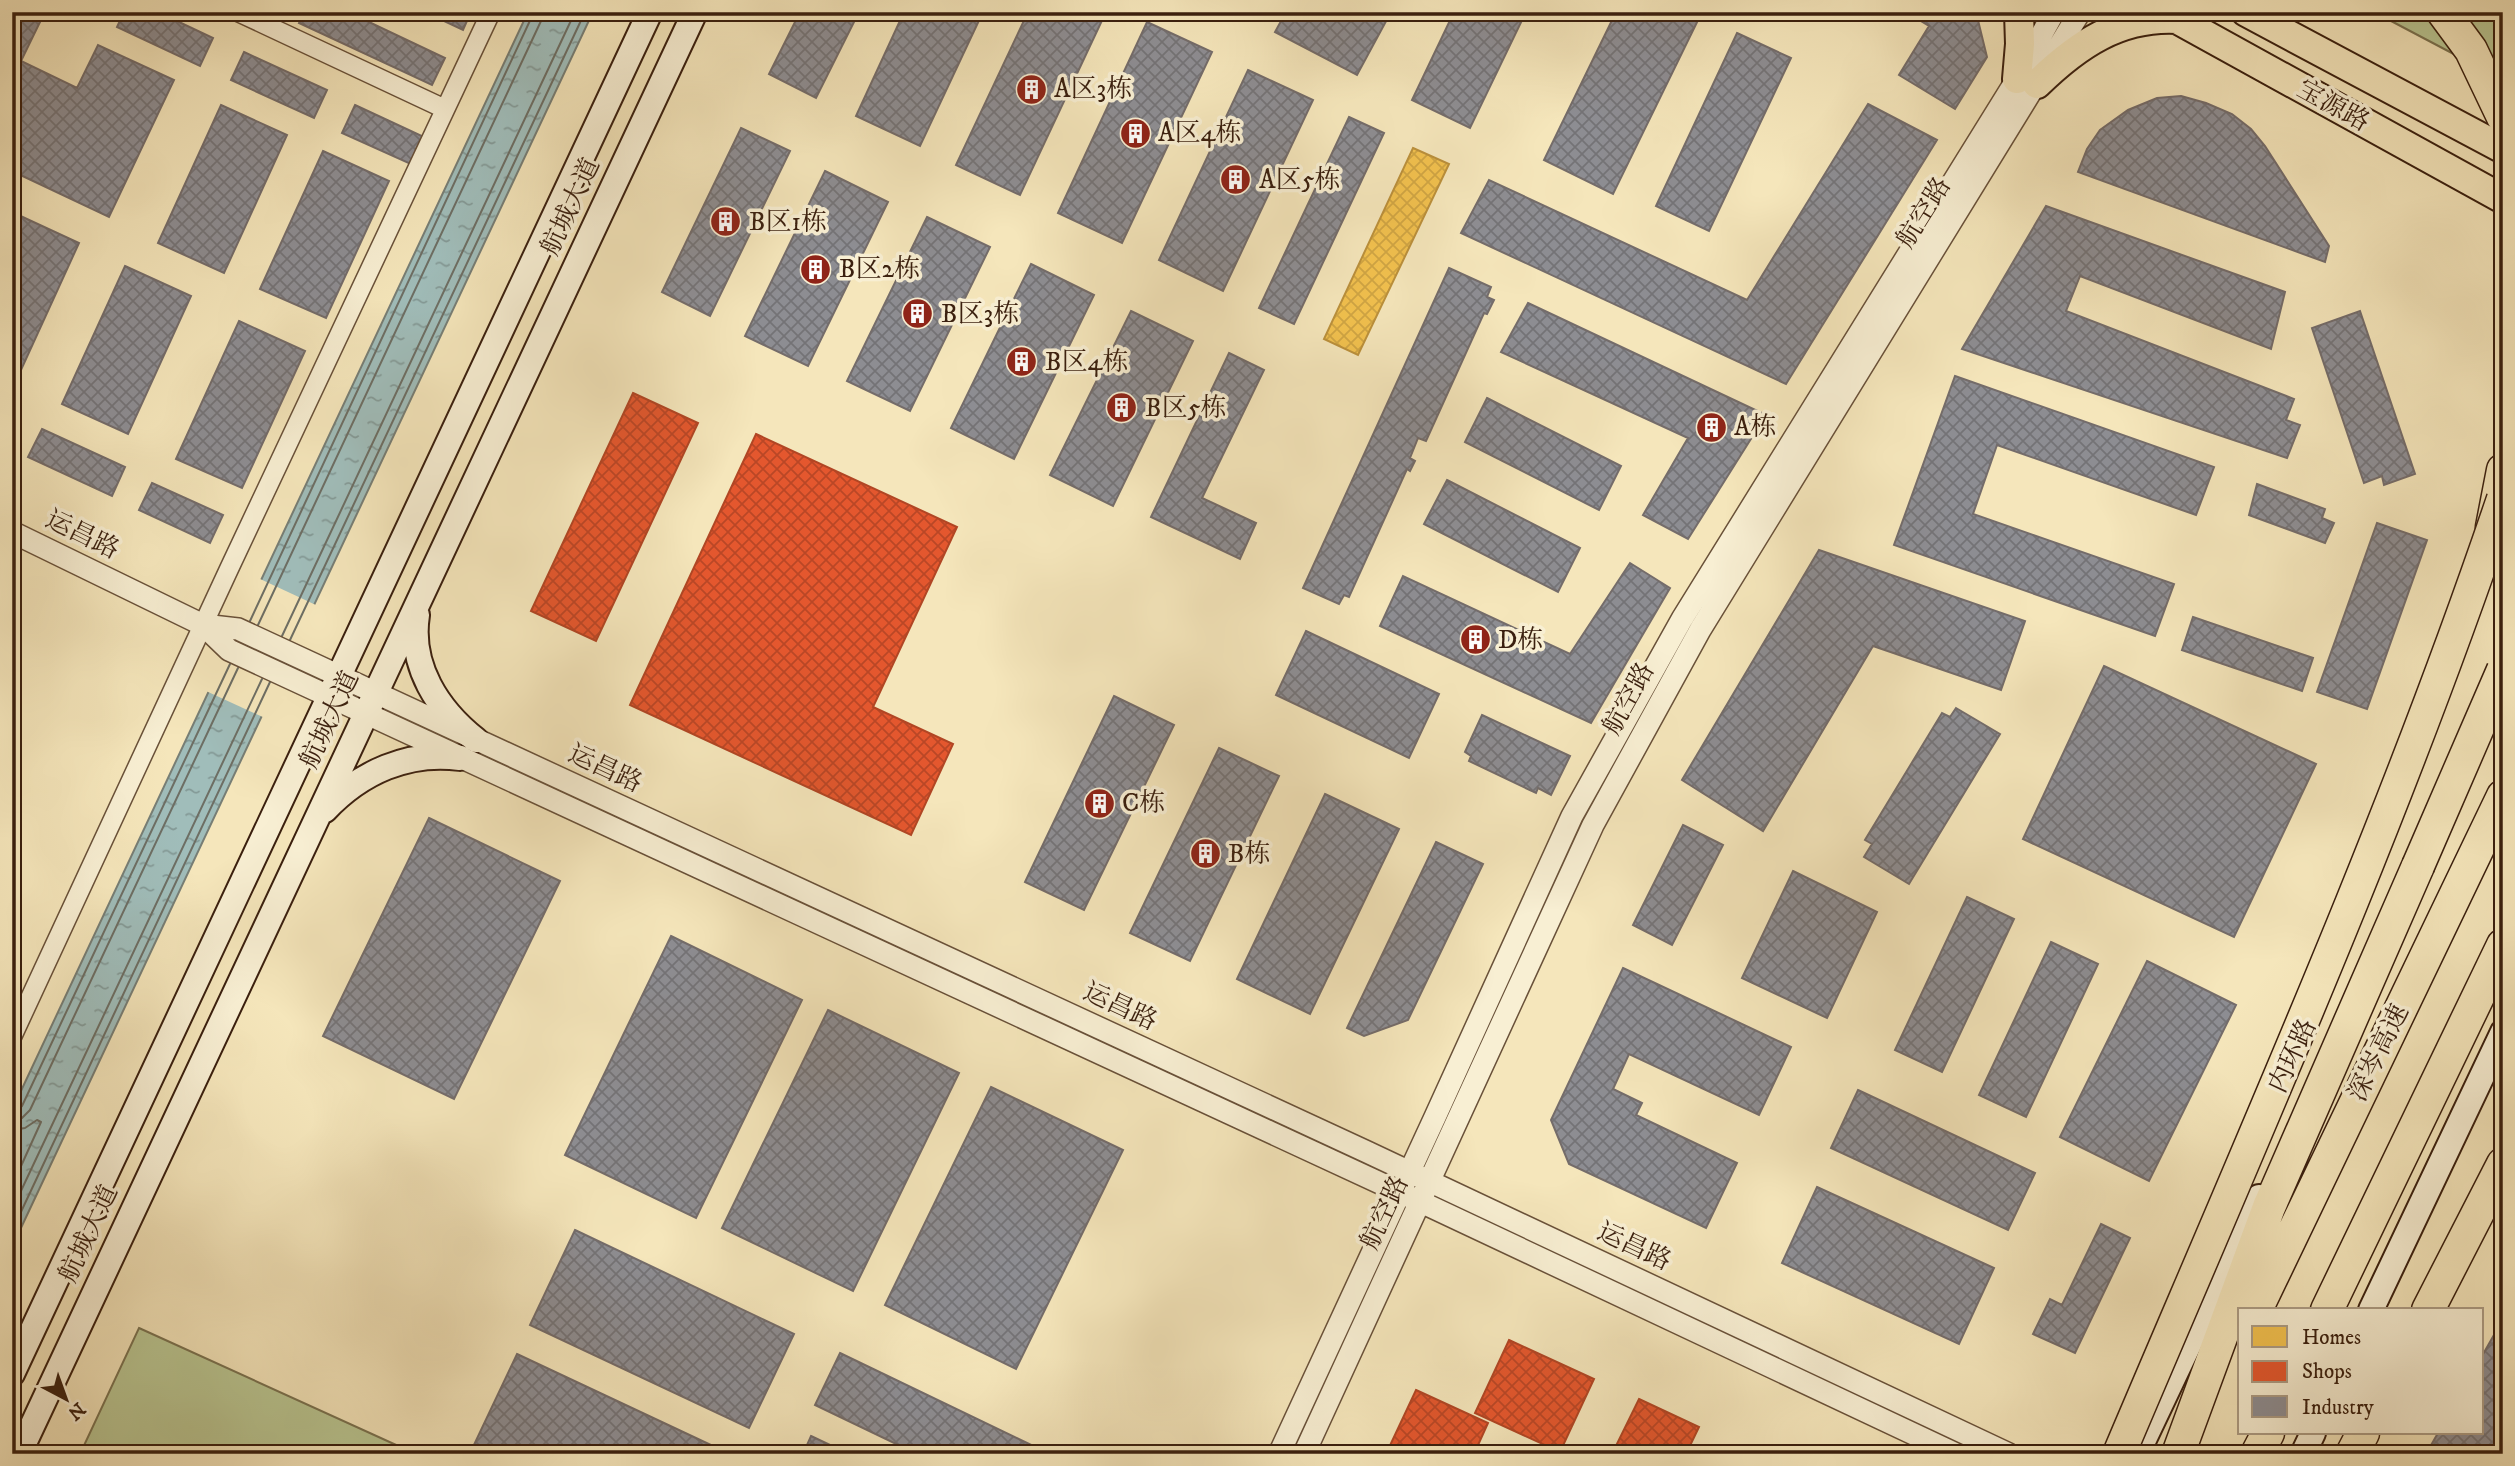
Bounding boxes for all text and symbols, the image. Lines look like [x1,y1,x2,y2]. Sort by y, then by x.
building icon: A区3栋 [1014,72,1048,106]
place label: A区3栋 [1054,73,1132,106]
street label: 宝源路 [2291,73,2375,139]
building icon: A区4栋 [1118,116,1152,150]
place label: A区4栋 [1158,117,1242,150]
street label: 航城大道 [534,153,608,261]
building icon: A区5栋 [1219,163,1253,197]
place label: A区5栋 [1259,164,1340,197]
street label: 航空路 [1889,171,1959,255]
building icon: B区1栋 [709,205,743,239]
place label: B区1栋 [749,206,827,239]
building icon: B区2栋 [799,252,833,286]
place label: B区2栋 [839,253,920,286]
building icon: B区3栋 [901,297,935,331]
place label: B区3栋 [941,298,1019,331]
building icon: B区4栋 [1005,345,1039,379]
place label: B区4栋 [1045,346,1128,379]
building icon: B区5栋 [1105,391,1139,425]
place label: B区5栋 [1145,392,1226,425]
building icon: A栋 [1694,410,1728,444]
place label: A栋 [1734,411,1777,444]
street label: 运昌路 [40,503,124,567]
building icon: D栋 [1458,623,1492,657]
place label: D栋 [1498,624,1543,657]
street label: 航空路 [1596,657,1662,741]
street label: 航城大道 [293,666,367,774]
street label: 运昌路 [563,738,647,800]
building icon: C栋 [1082,786,1116,820]
place label: C栋 [1122,787,1165,820]
building icon: B栋 [1188,837,1222,871]
place label: B栋 [1228,838,1270,871]
street label: 运昌路 [1078,976,1162,1038]
street label: 深岑高速 [2341,999,2417,1107]
street label: 内环路 [2262,1014,2324,1098]
street label: 航空路 [1354,1171,1416,1255]
street label: 航城大道 [52,1180,126,1288]
street label: 运昌路 [1592,1216,1676,1278]
legend [2238,1308,2484,1434]
text: Homes [2302,1325,2361,1351]
text: Shops [2302,1359,2352,1385]
north arrow [32,1364,102,1434]
text: Industry [2302,1395,2375,1421]
text: N [62,1397,90,1425]

